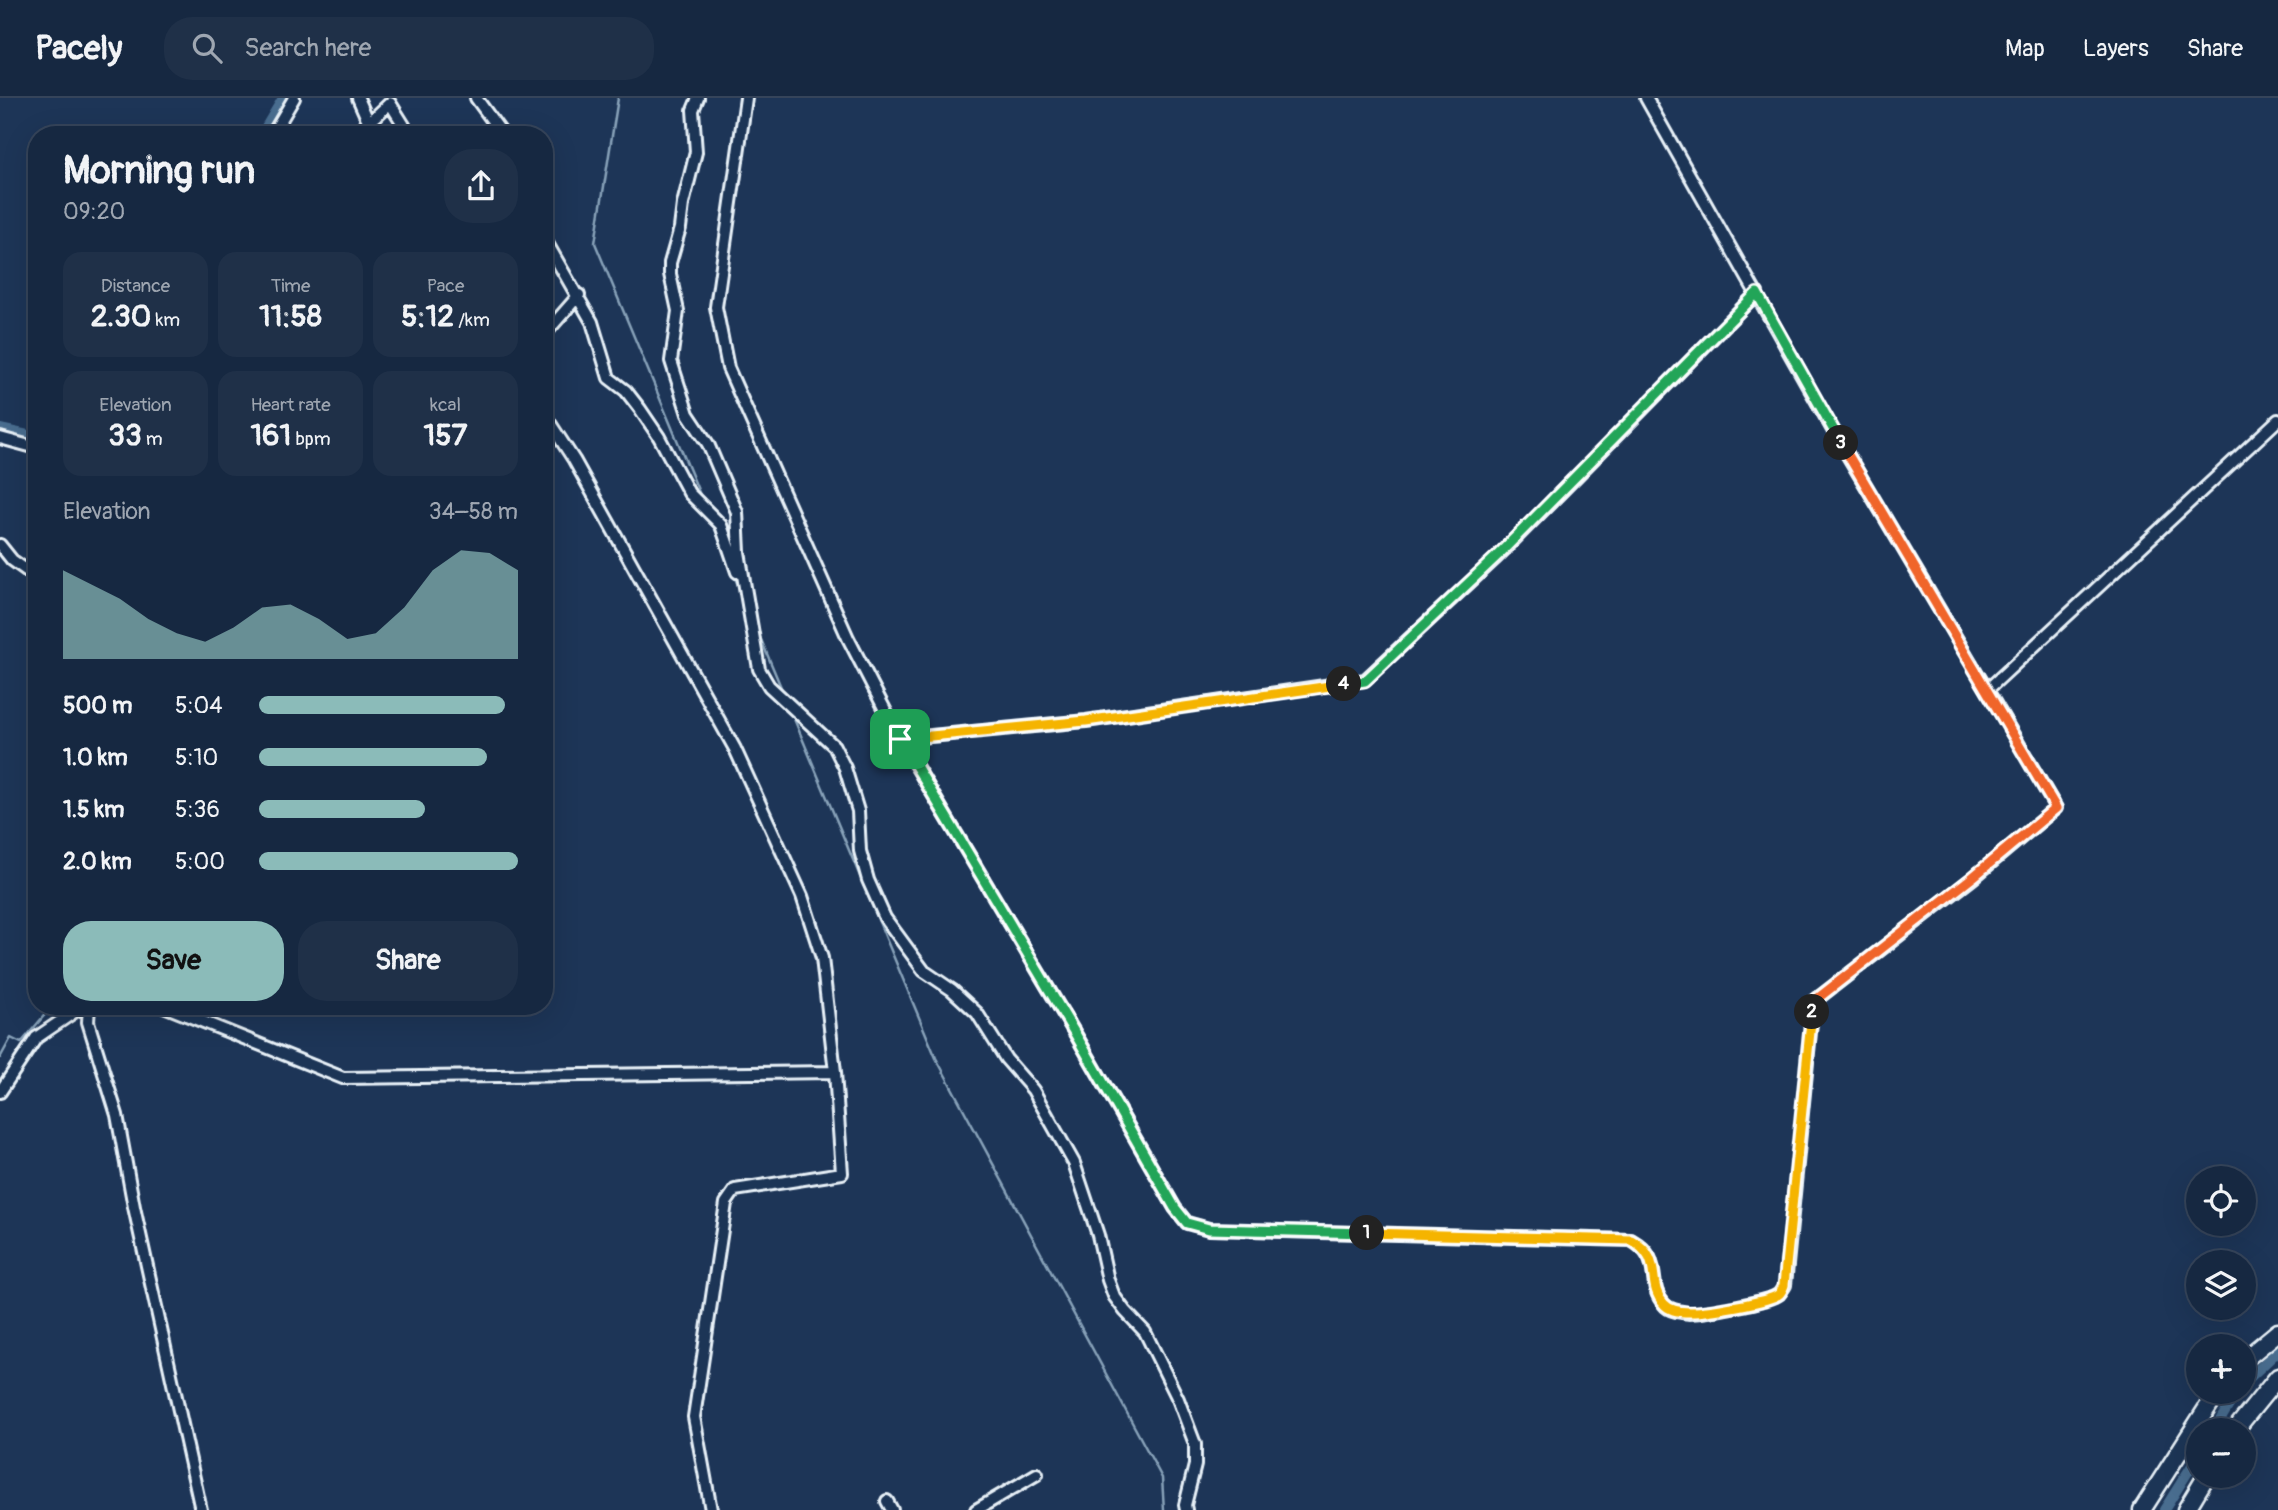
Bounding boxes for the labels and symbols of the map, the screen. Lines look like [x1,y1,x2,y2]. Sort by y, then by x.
pin: 3 [1824,426,1858,460]
pin: 4 [1326,666,1362,702]
pin [870,709,930,769]
pin: 2 [1794,995,1829,1030]
pin: 1 [1350,1216,1384,1250]

